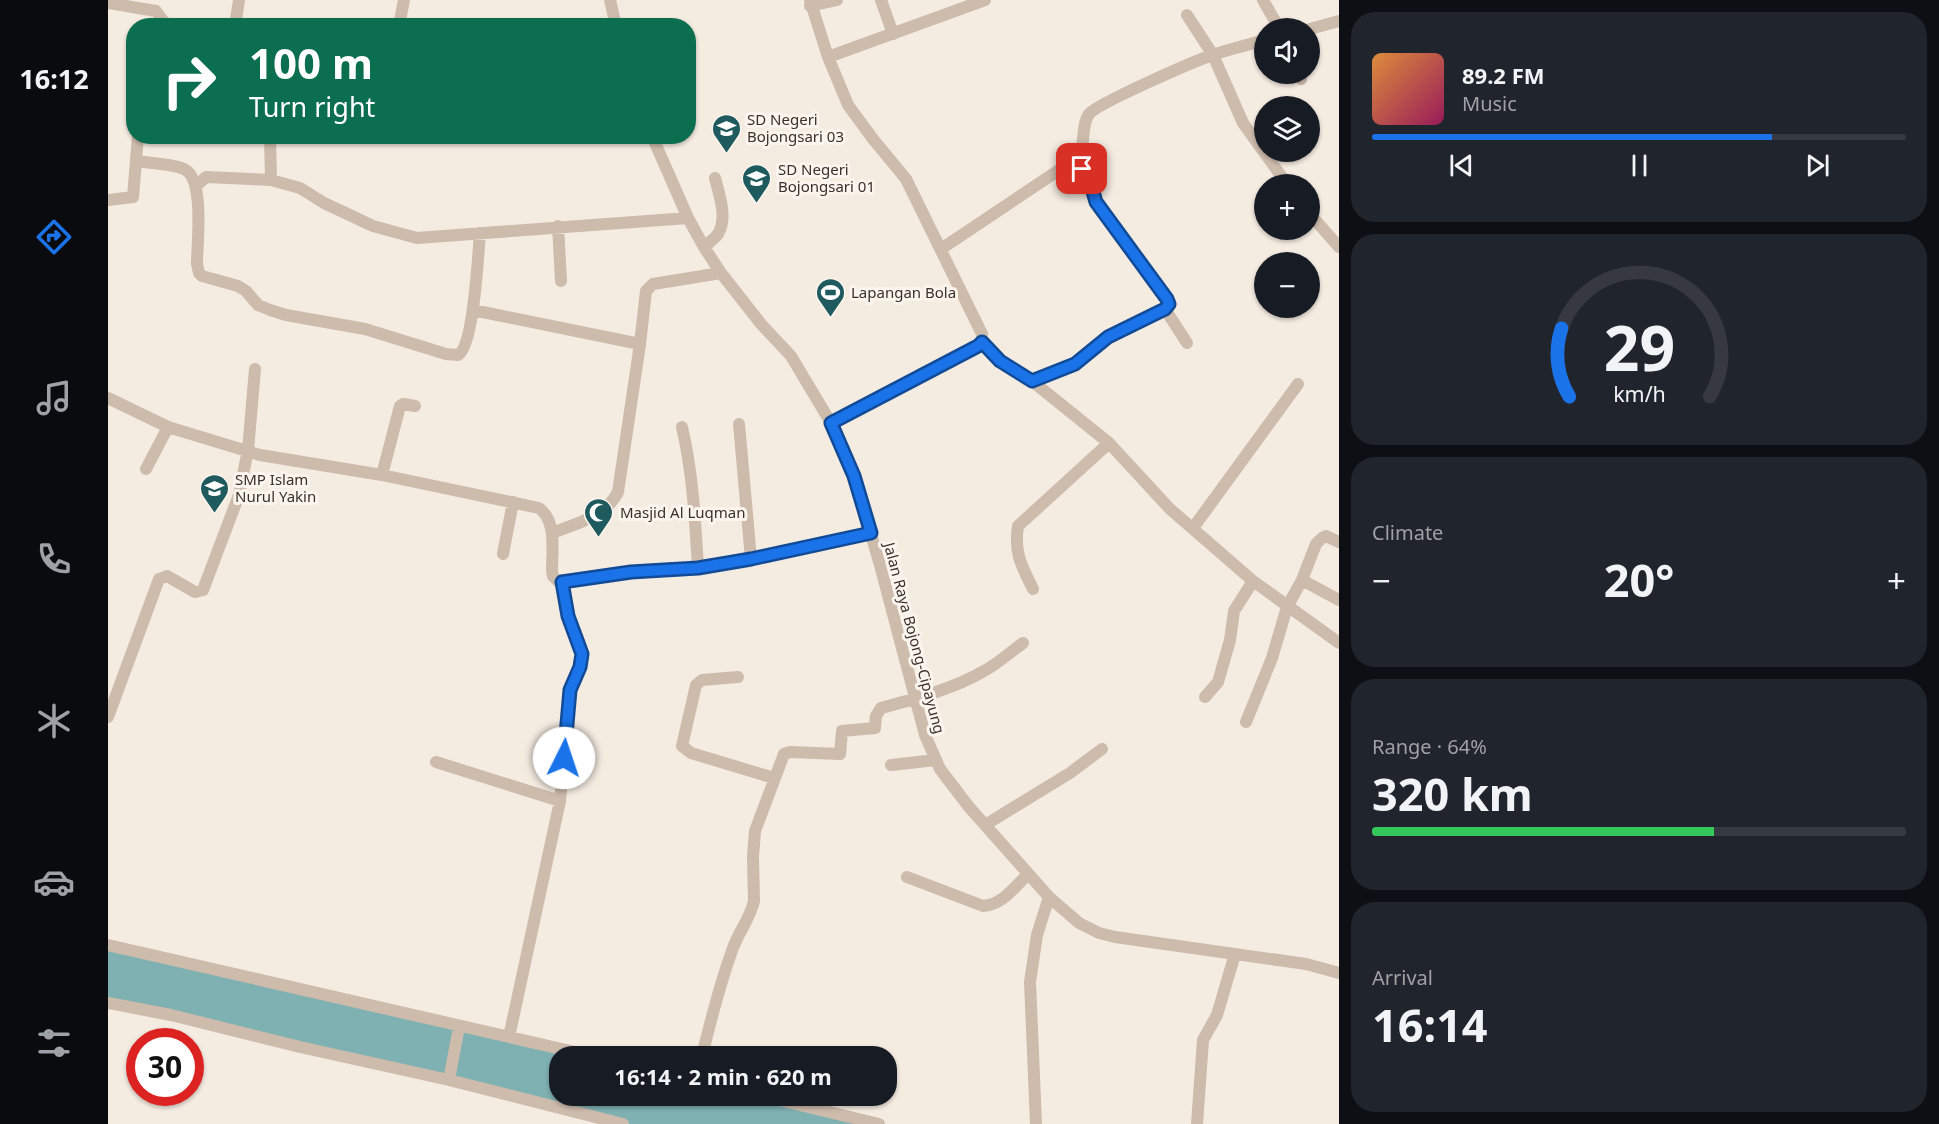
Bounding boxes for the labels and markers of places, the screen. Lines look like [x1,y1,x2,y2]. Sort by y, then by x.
place label: SD Negeri Bojongsari 03 [747,109,844,146]
school or university icon: SD Negeri Bojongsari 03 [710,112,742,154]
pin [1056,143,1107,194]
place label: SD Negeri Bojongsari 01 [778,159,875,196]
school or university icon: SD Negeri Bojongsari 01 [741,162,773,204]
sports icon: Lapangan Bola [814,276,846,318]
place label: Lapangan Bola [851,282,956,302]
place label: SMP Islam Nurul Yakin [235,469,316,506]
school or university icon: SMP Islam Nurul Yakin [198,472,230,514]
mosque icon: Masjid Al Luqman [583,496,615,538]
place label: Masjid Al Luqman [620,502,746,522]

